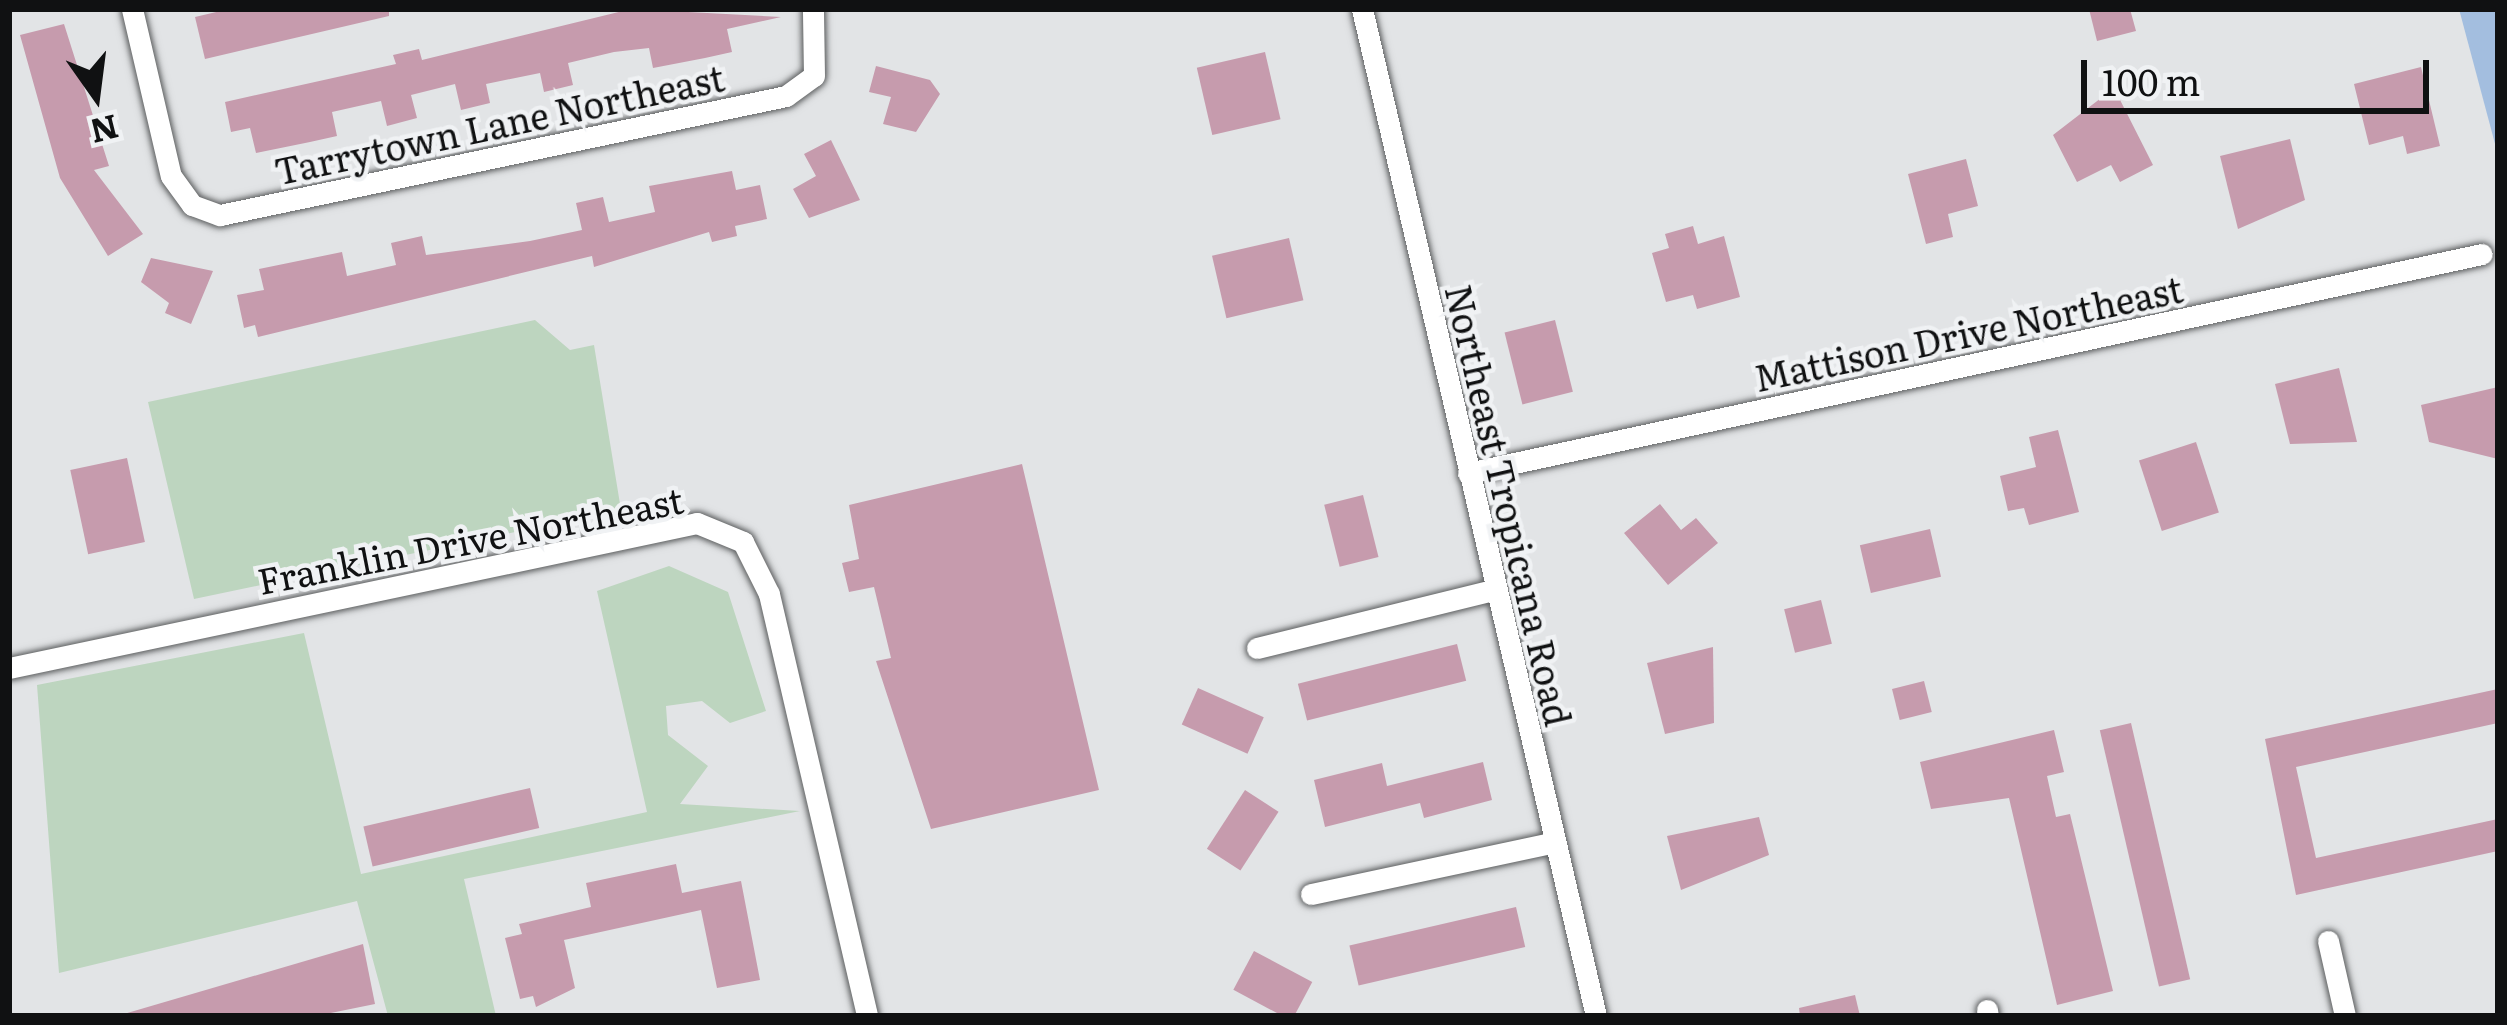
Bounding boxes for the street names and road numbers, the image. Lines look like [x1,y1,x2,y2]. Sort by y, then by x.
street label: Tarrytown Lane Northeast [270,54,728,192]
street label: Mattison Drive Northeast [1750,265,2186,399]
street label: Northeast Tropicana Road [1438,280,1582,730]
street label: Franklin Drive Northeast [254,477,686,601]

